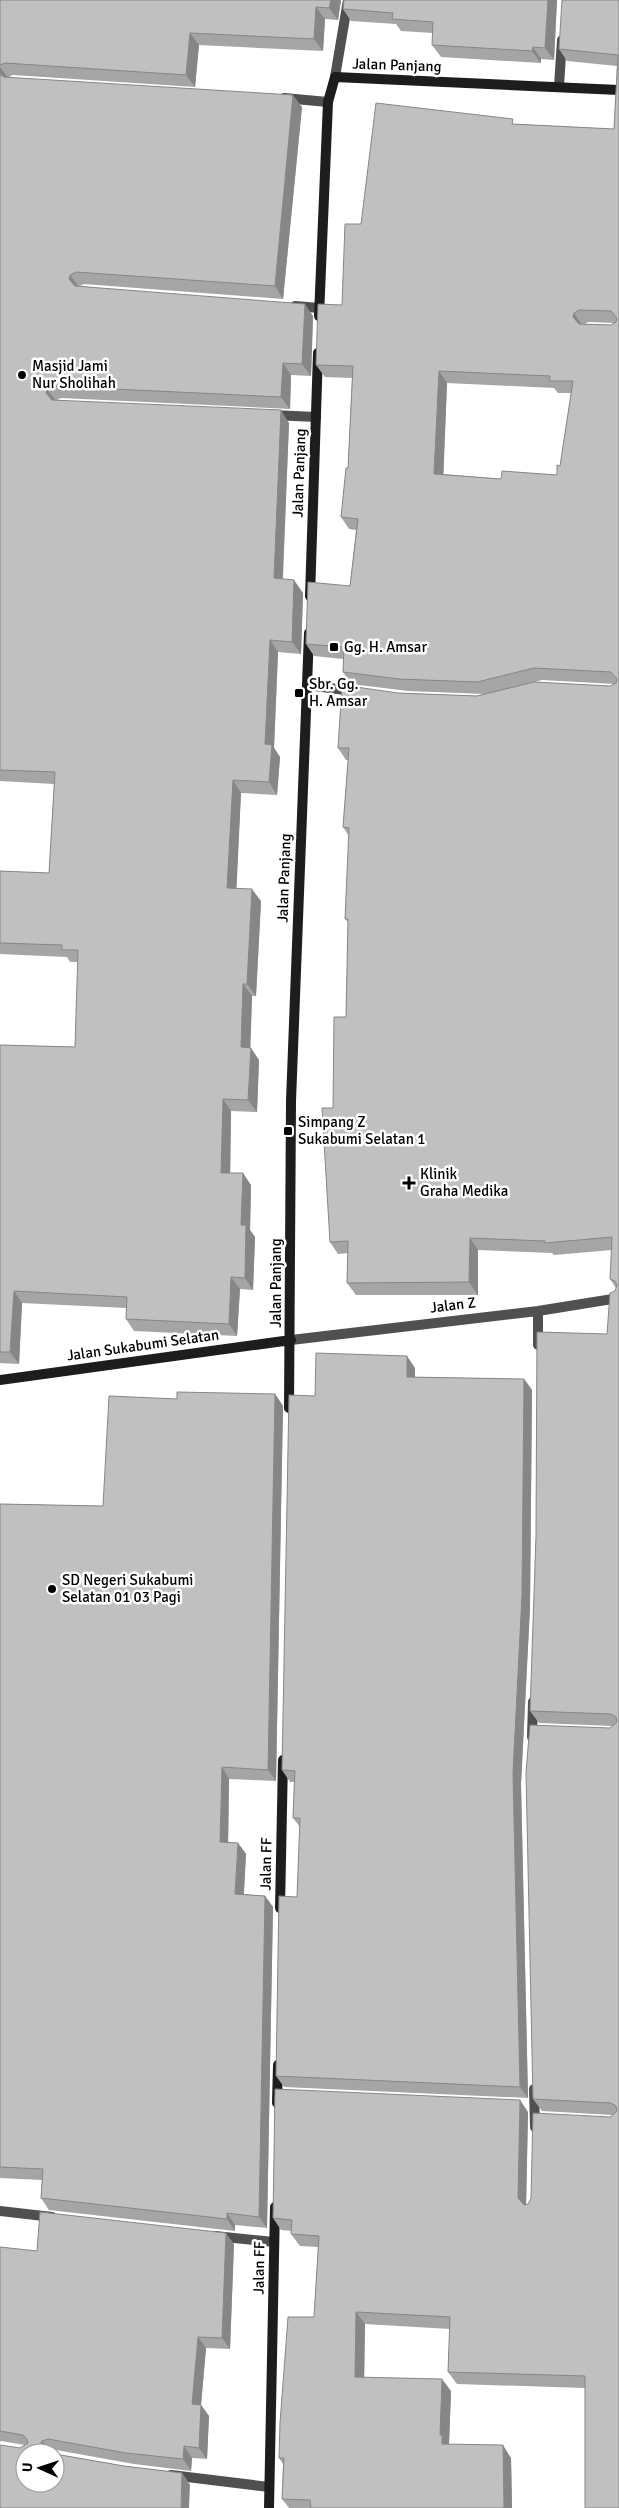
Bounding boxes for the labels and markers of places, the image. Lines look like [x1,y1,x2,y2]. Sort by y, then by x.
place label: Masjid Jami Nur Sholihah [32,357,116,392]
marker: Masjid Jami Nur Sholihah [16,369,28,381]
place label: Gg. H. Amsar [344,638,427,656]
marker: Gg. H. Amsar [328,641,340,653]
place label: Sbr. Gg. H. Amsar [309,675,368,710]
marker: Sbr. Gg. H. Amsar [293,687,305,699]
place label: Simpang Z Sukabumi Selatan 1 [298,1113,425,1148]
marker: Simpang Z Sukabumi Selatan 1 [282,1125,294,1137]
place label: Klinik Graha Medika [420,1165,508,1200]
marker: Klinik Graha Medika [402,1176,416,1190]
place label: SD Negeri Sukabumi Selatan 01 03 Pagi [62,1571,193,1606]
marker: SD Negeri Sukabumi Selatan 01 03 Pagi [46,1583,58,1595]

